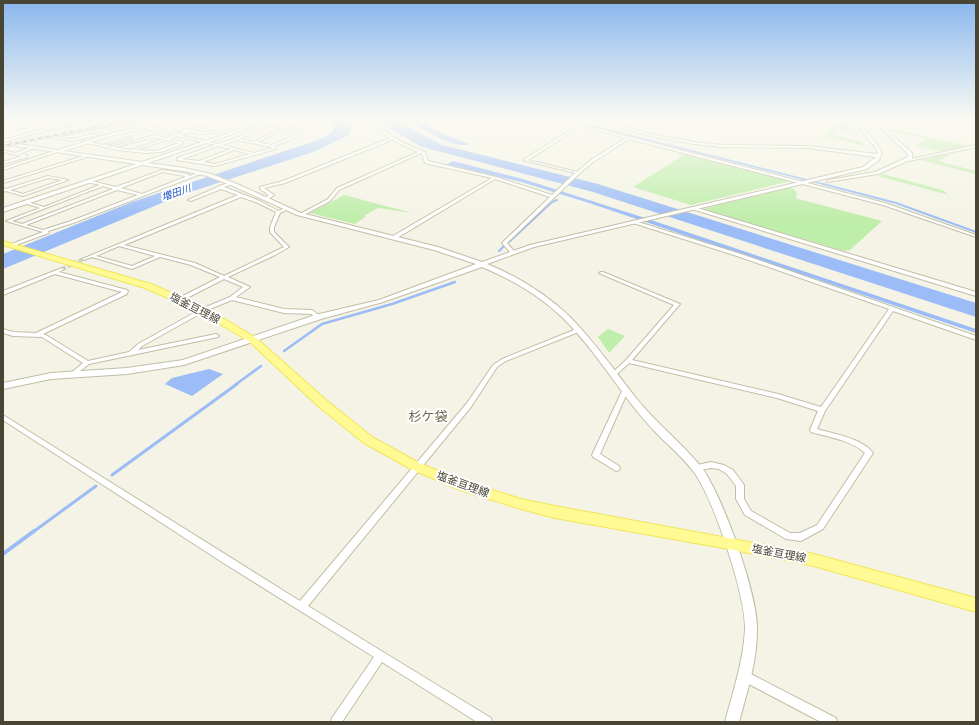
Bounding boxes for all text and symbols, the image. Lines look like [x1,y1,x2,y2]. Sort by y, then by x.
water label: 増田川 [160,182,193,204]
street label: 塩釜亘理線 [167,290,222,327]
district label: 杉ケ袋 [408,409,448,424]
street label: 塩釜亘理線 [435,469,491,500]
street label: 塩釜亘理線 [751,542,807,565]

